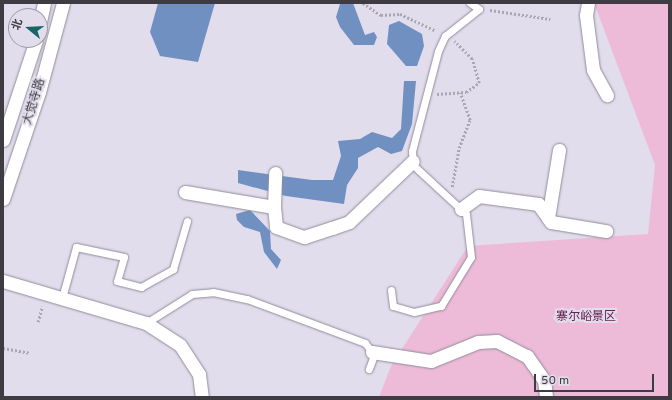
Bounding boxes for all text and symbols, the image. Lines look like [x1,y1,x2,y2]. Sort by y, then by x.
north arrow [8,8,48,48]
text: 北 [9,17,26,32]
street label: 大觉寺路 [21,77,49,127]
park label: 寨尔峪景区 [556,311,616,325]
scale bar [536,366,656,392]
text: 50 m [541,373,569,389]

